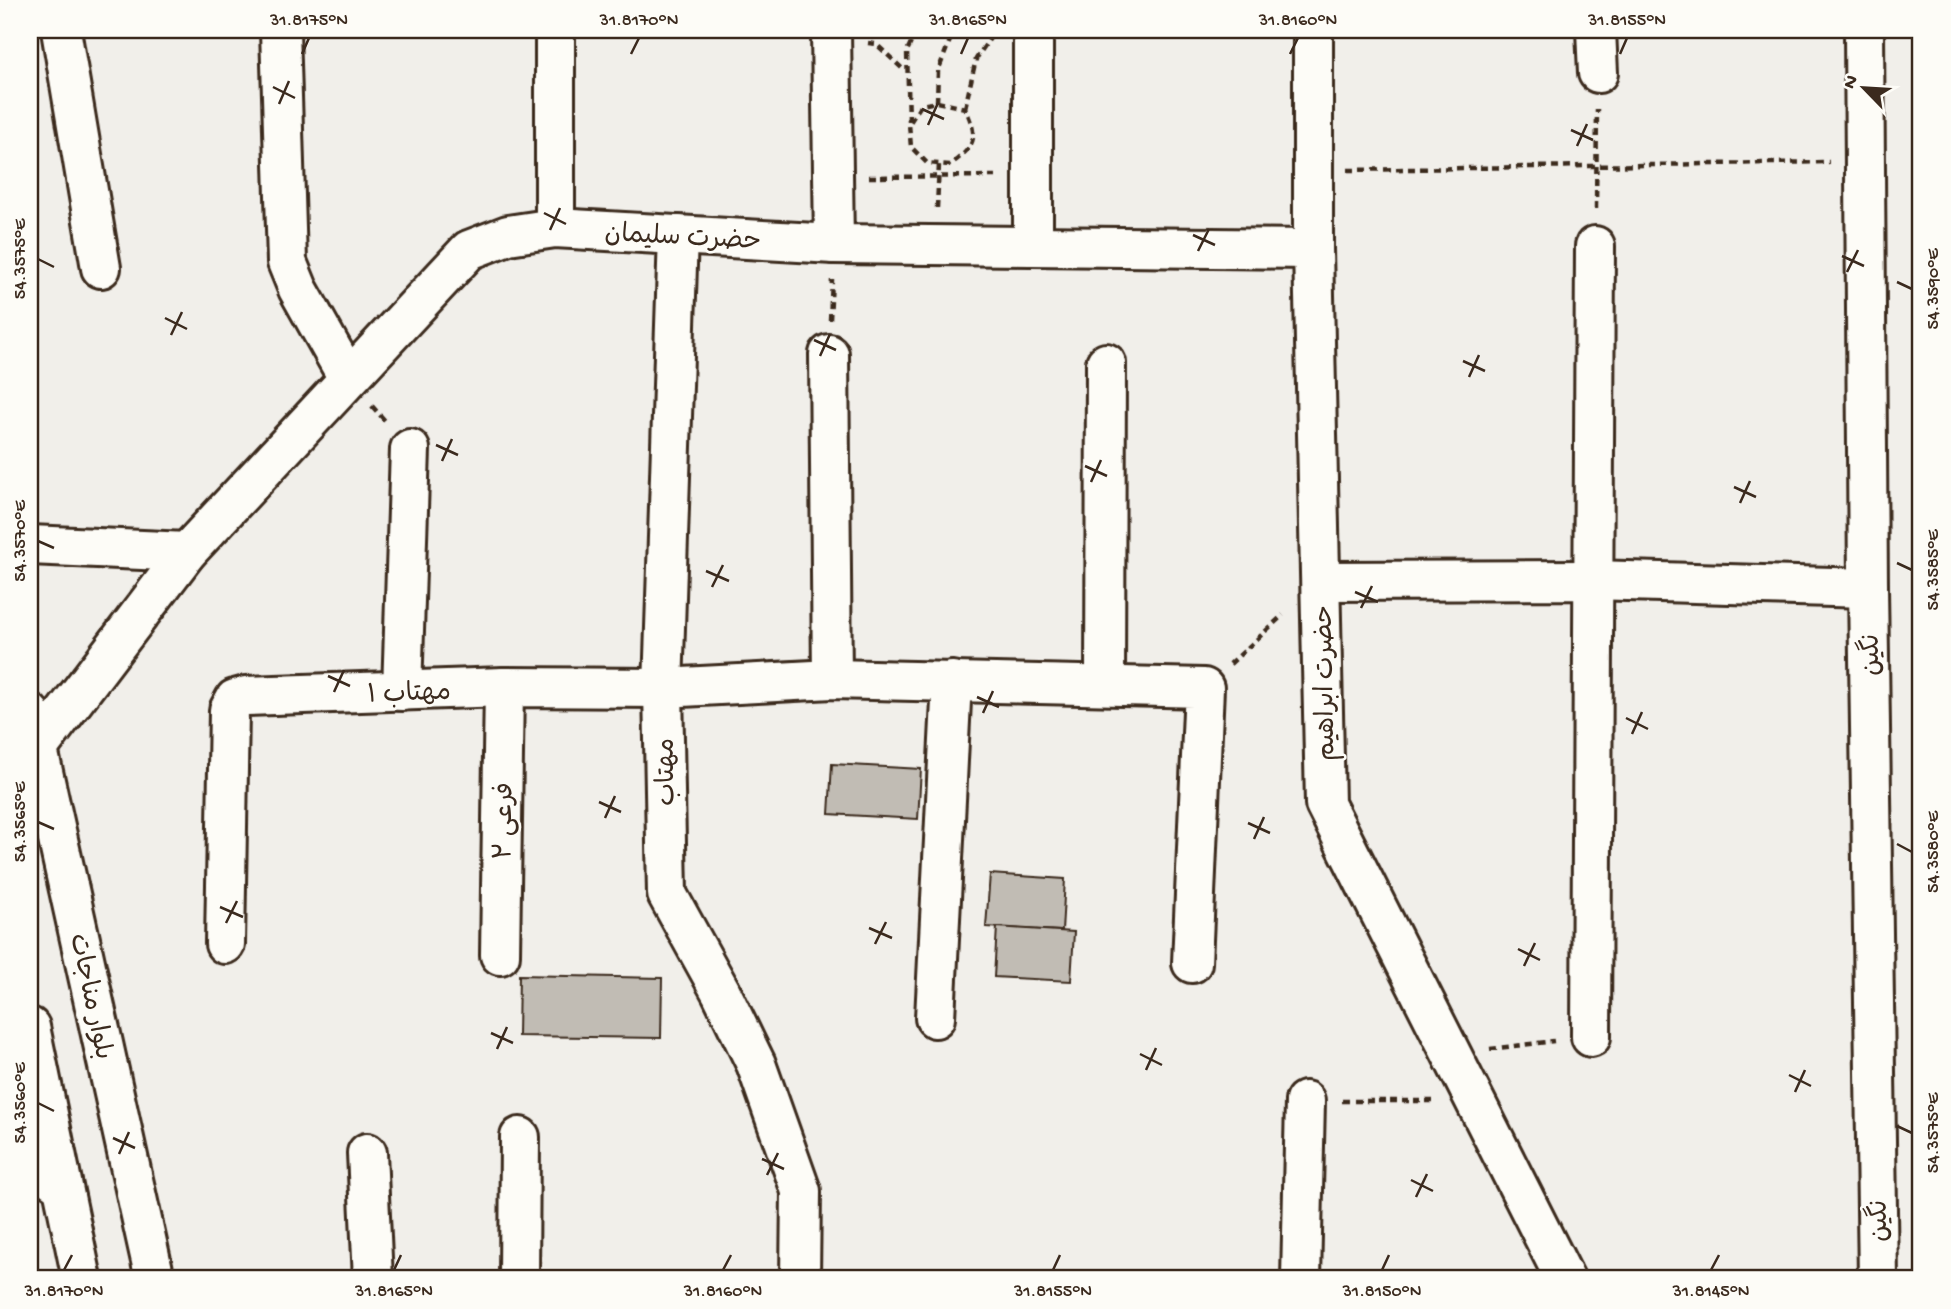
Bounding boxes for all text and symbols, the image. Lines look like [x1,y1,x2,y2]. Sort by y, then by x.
text: 31.8175°N [269,11,348,32]
text: 31.8170°N [599,11,678,32]
text: 31.8165°N [928,11,1007,32]
text: 31.8160°N [1258,11,1337,32]
text: 31.8155°N [1587,11,1666,32]
north arrow [1828,52,1898,122]
text: N [1839,72,1865,93]
text: 54.3575°E [11,218,32,299]
street label: حضرت سلیمان [604,220,762,259]
text: 54.3590°E [1924,248,1945,330]
text: 54.3570°E [11,500,32,582]
text: 54.3585°E [1924,529,1945,611]
street label: حضرت ابراهیم [1311,605,1344,761]
street label: نگین [1854,634,1889,676]
street label: مهتاب ۱ [367,679,451,712]
street label: مهتاب [652,738,685,806]
text: 54.3565°E [11,781,32,862]
street label: فرعی ۲ [490,782,523,860]
text: 54.3580°E [1924,810,1945,893]
street label: بلوار مناجات [60,931,117,1063]
text: 54.3560°E [11,1062,32,1144]
text: 54.3575°E [1924,1092,1945,1173]
street label: نگین [1862,1200,1897,1242]
text: 31.8170°N [24,1282,103,1303]
text: 31.8165°N [354,1282,433,1303]
text: 31.8160°N [683,1282,762,1303]
text: 31.8155°N [1013,1282,1092,1303]
text: 31.8150°N [1342,1282,1421,1303]
text: 31.8145°N [1671,1282,1750,1303]

